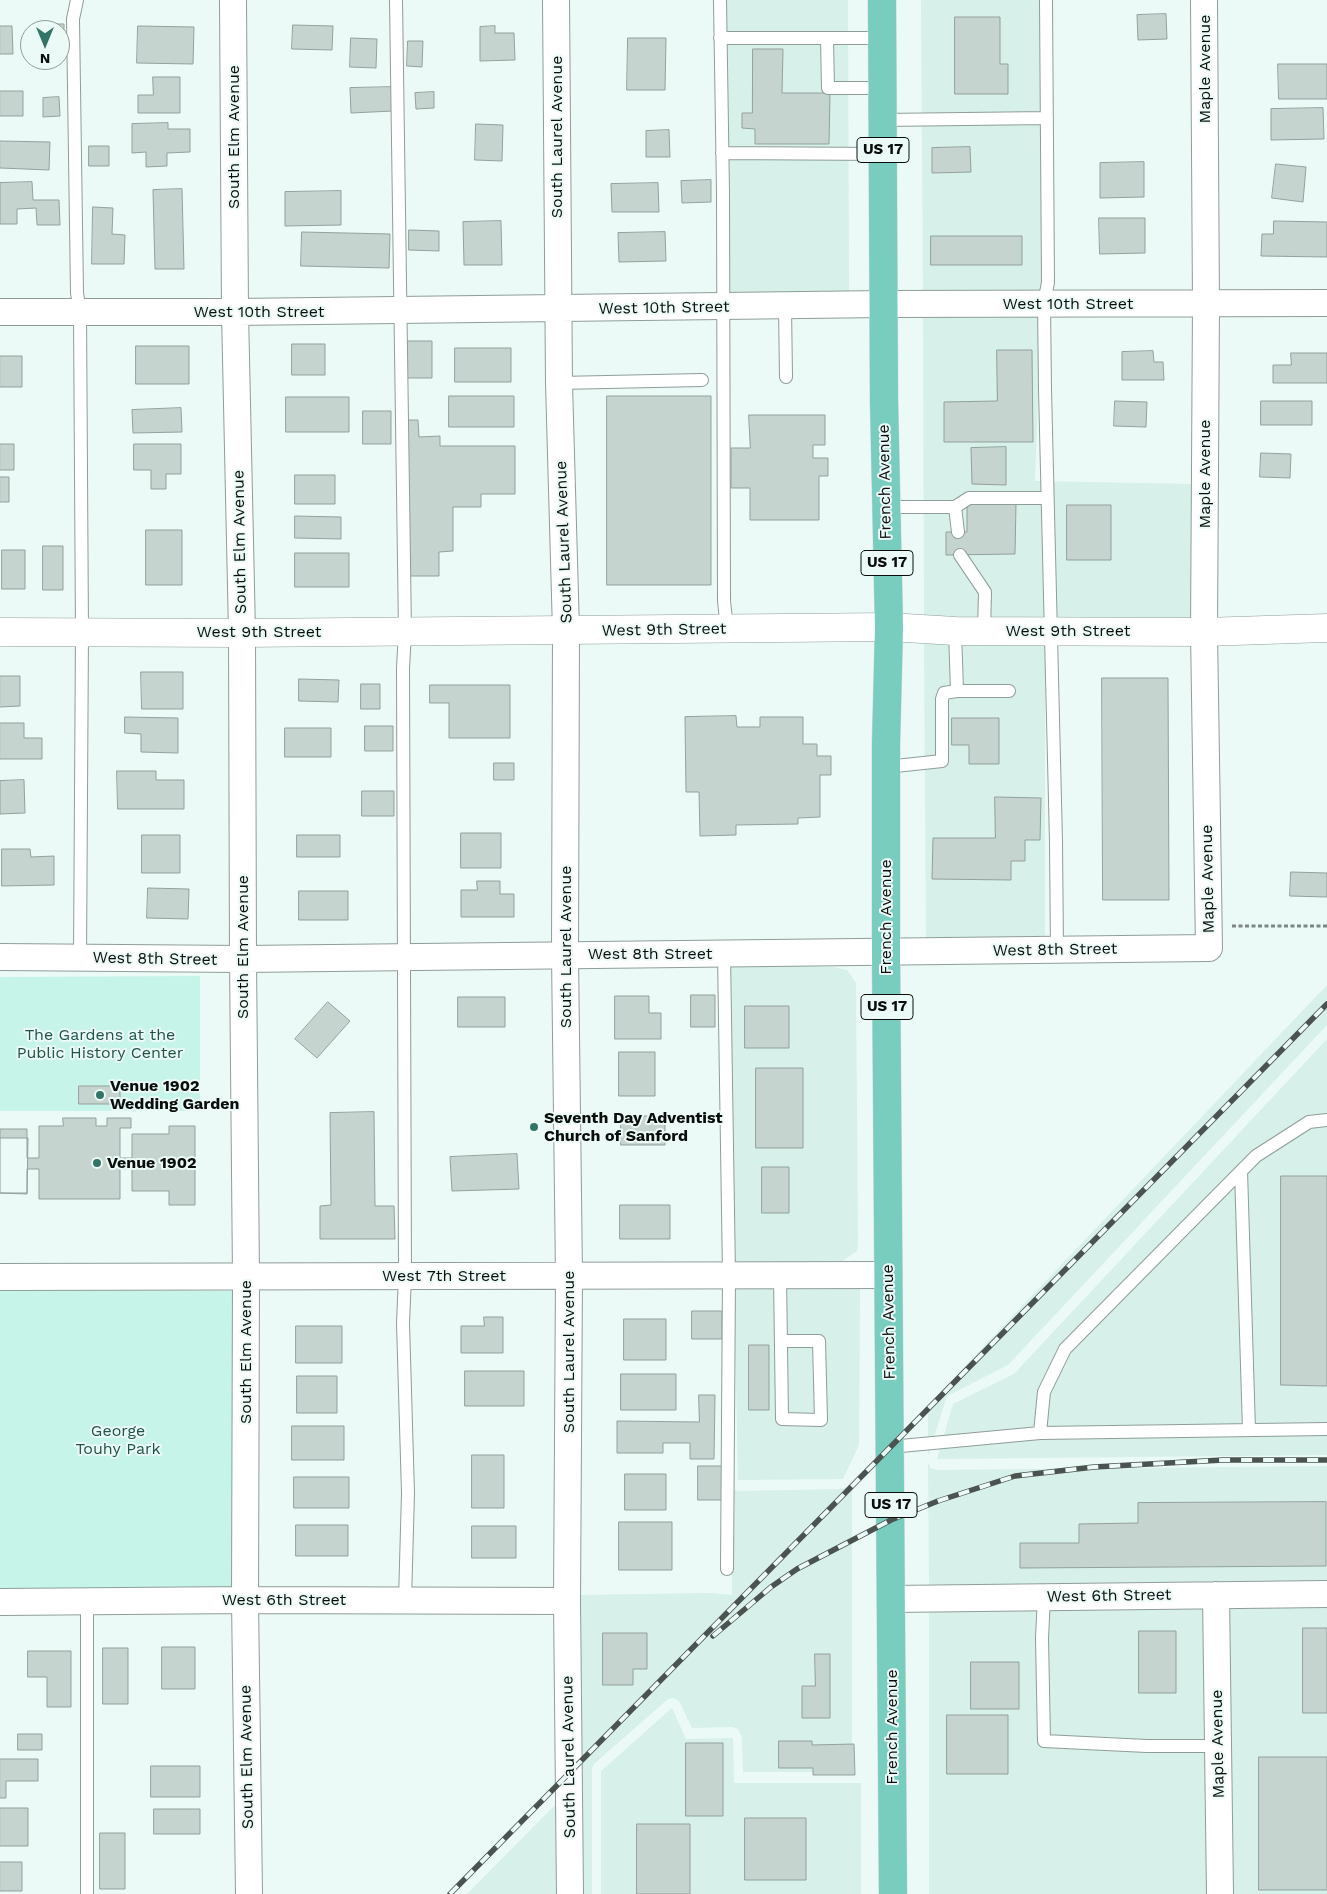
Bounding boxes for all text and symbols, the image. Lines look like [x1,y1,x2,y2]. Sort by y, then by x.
street label: Maple Avenue [1195,15,1215,123]
north arrow [20,20,70,70]
text: N [40,51,50,67]
street label: South Laurel Avenue [547,56,567,218]
street label: South Elm Avenue [224,65,244,209]
road number: US 17 [857,138,909,162]
street label: West 10th Street [1002,294,1134,314]
street label: West 10th Street [598,297,730,319]
street label: West 10th Street [193,302,325,322]
street label: Maple Avenue [1195,420,1215,528]
street label: French Avenue [874,424,896,540]
street label: South Laurel Avenue [552,460,576,624]
street label: South Elm Avenue [229,470,251,614]
road number: US 17 [861,550,913,576]
street label: West 9th Street [601,619,727,641]
street label: West 9th Street [1006,621,1130,641]
street label: West 9th Street [197,622,321,642]
street label: Maple Avenue [1197,824,1219,934]
street label: French Avenue [876,859,896,975]
street label: South Laurel Avenue [556,866,576,1028]
street label: South Elm Avenue [233,875,253,1019]
street label: West 8th Street [992,939,1118,961]
street label: West 8th Street [588,944,712,964]
street label: West 8th Street [92,948,218,970]
road number: US 17 [861,994,913,1020]
park label: The Gardens at the Public History Center [17,1025,183,1063]
place label: Venue 1902 Wedding Garden [110,1076,239,1114]
marker: Venue 1902 Wedding Garden [94,1089,106,1101]
place label: Seventh Day Adventist Church of Sanford [544,1108,722,1146]
marker: Seventh Day Adventist Church of Sanford [528,1121,540,1133]
place label: Venue 1902 [107,1153,197,1173]
marker: Venue 1902 [91,1157,103,1169]
street label: French Avenue [878,1264,900,1380]
street label: West 7th Street [382,1266,506,1286]
street label: South Laurel Avenue [559,1271,579,1433]
street label: South Elm Avenue [236,1280,256,1424]
park label: George Touhy Park [75,1421,161,1459]
road number: US 17 [865,1492,917,1518]
street label: West 6th Street [1047,1585,1171,1607]
street label: West 6th Street [222,1590,346,1610]
street label: French Avenue [882,1669,902,1785]
street label: South Laurel Avenue [558,1675,580,1839]
street label: South Elm Avenue [236,1685,258,1829]
street label: Maple Avenue [1207,1689,1229,1799]

